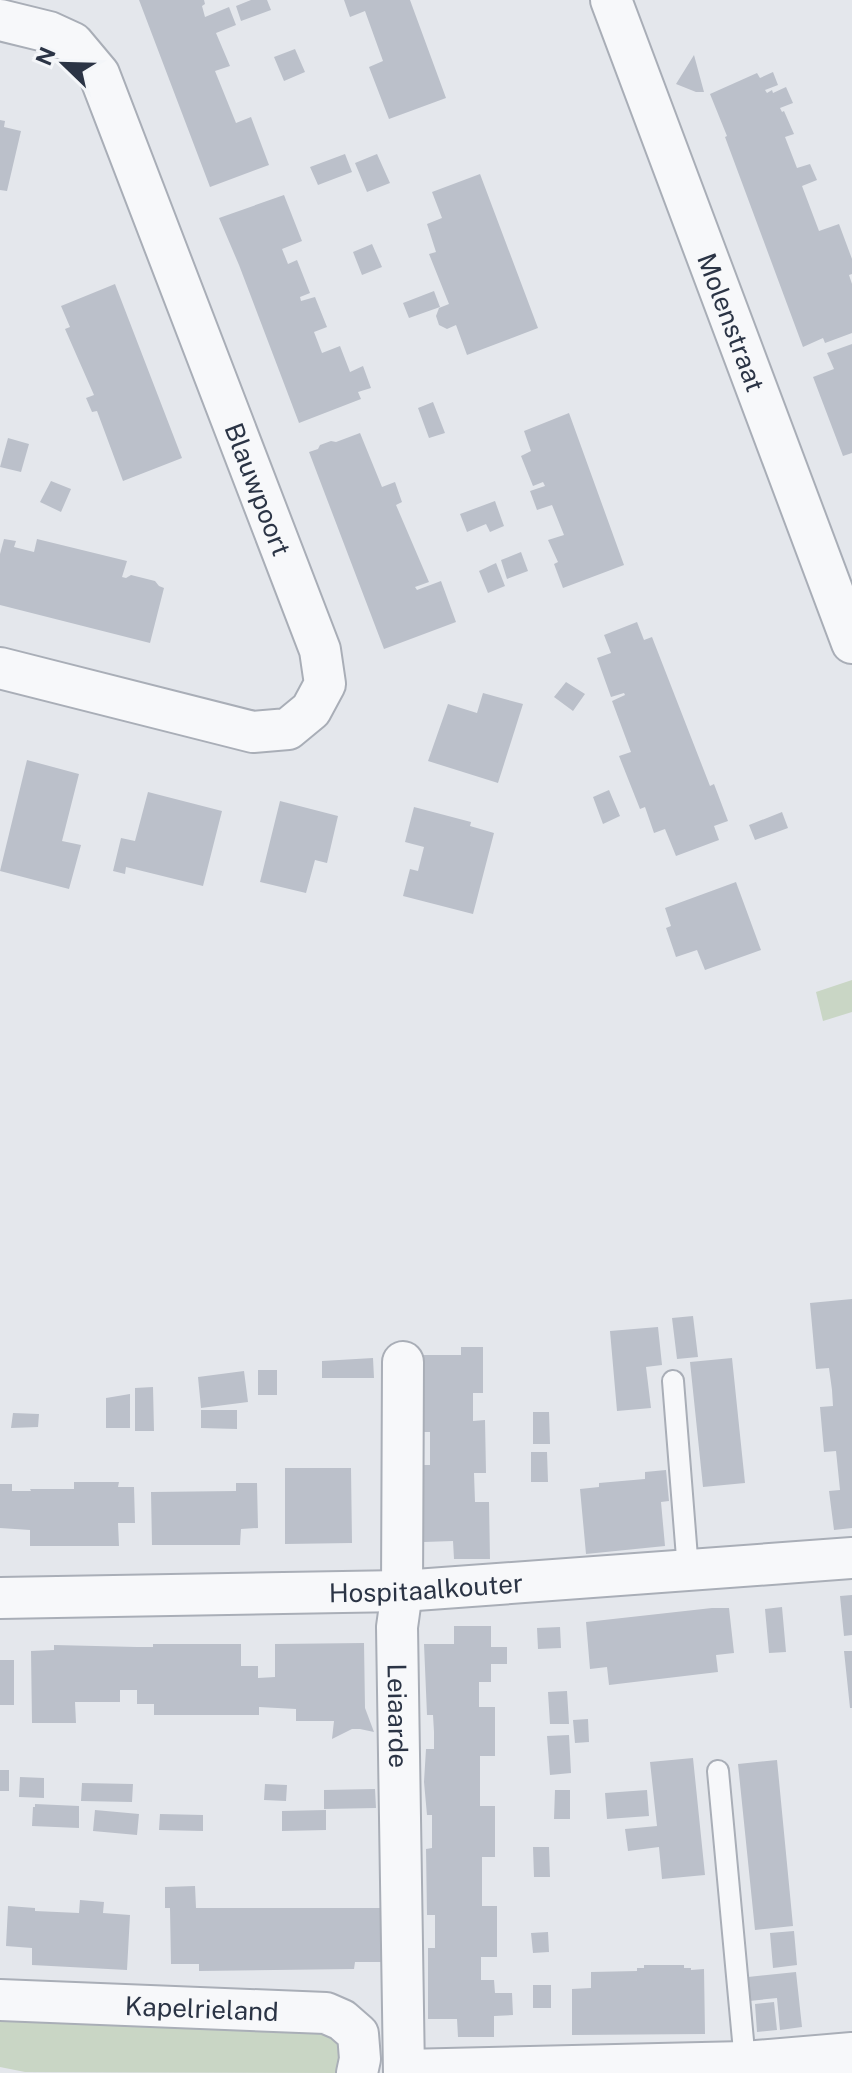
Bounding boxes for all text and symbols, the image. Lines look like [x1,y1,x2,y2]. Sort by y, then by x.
north arrow [24,24,104,104]
text: N [30,43,61,69]
street label: Molenstraat [692,249,772,396]
street label: Blauwpoort [219,418,298,560]
street label: Hospitaalkouter [328,1567,524,1608]
street label: Leiaarde [382,1663,415,1768]
street label: Kapelrieland [124,1989,279,2027]

